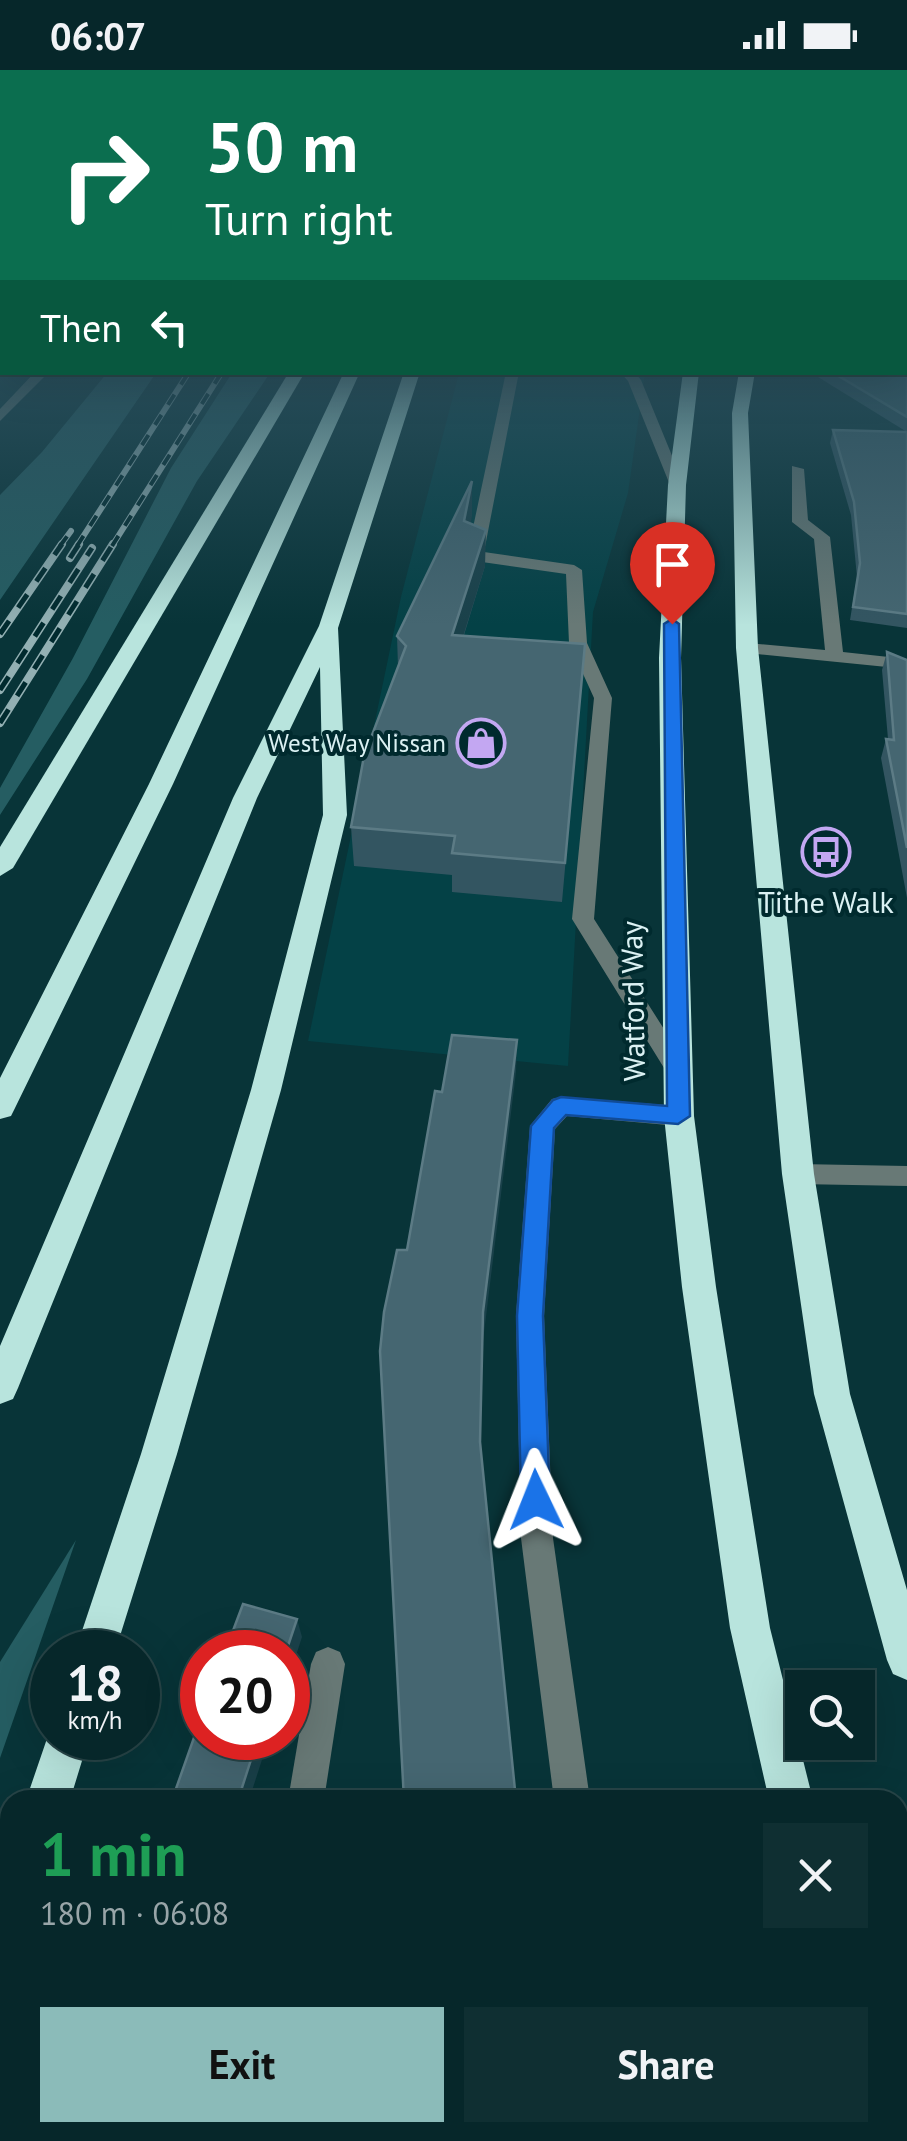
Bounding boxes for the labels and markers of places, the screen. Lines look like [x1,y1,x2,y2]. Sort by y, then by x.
pin [630,522,715,625]
shop icon: West Way Nissan [455,717,507,769]
place label: West Way Nissan [268,727,446,759]
bus stop icon: Tithe Walk [800,826,852,878]
place label: Tithe Walk [758,882,894,921]

